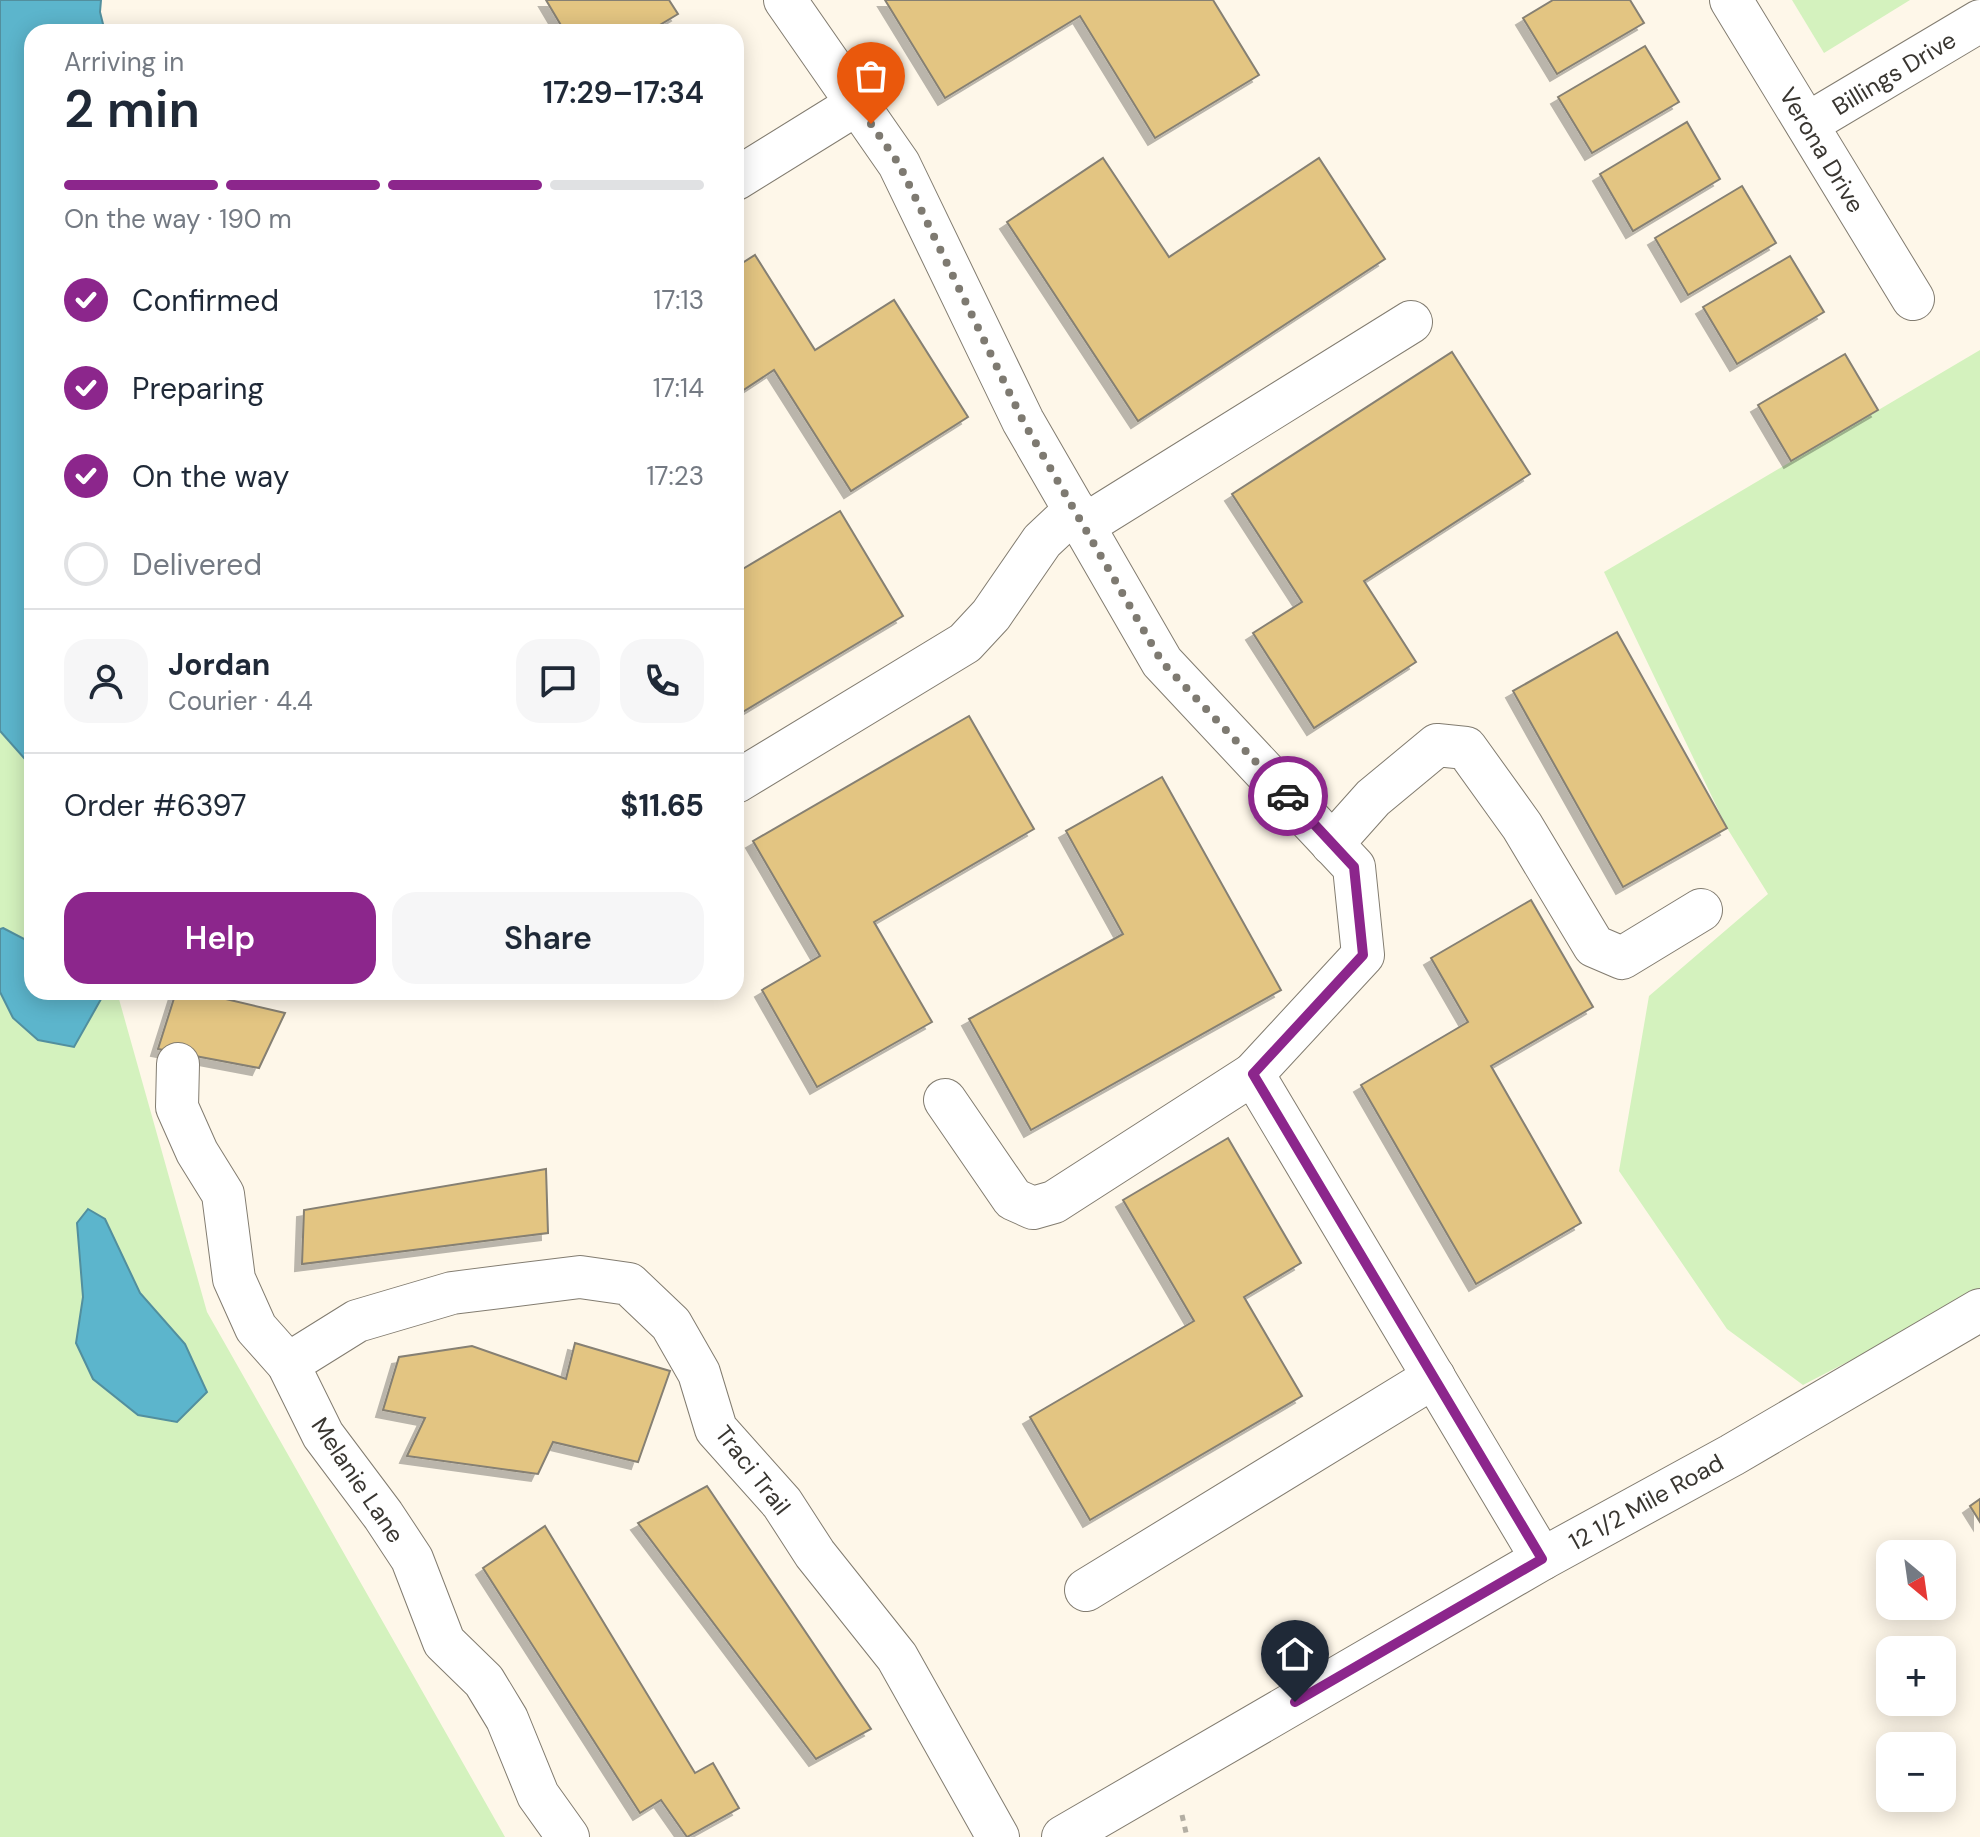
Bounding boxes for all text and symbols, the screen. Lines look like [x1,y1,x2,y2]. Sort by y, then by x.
street label: Billings Drive [1826,24,1962,122]
pin [837,42,905,124]
text: Arriving in [64,45,184,79]
icon: bag [849,54,893,98]
text: 17:29–17:34 [543,73,704,112]
text: 2 min [64,75,200,143]
street label: Verona Drive [1772,82,1872,218]
text: On the way · 190 m [64,202,292,236]
icon: check [64,278,108,322]
text: Confirmed [132,281,279,320]
text: 17:13 [653,283,704,317]
icon: check [64,366,108,410]
text: Preparing [132,369,264,408]
text: 17:14 [653,371,704,405]
icon: check [64,454,108,498]
text: On the way [132,457,289,496]
text: 17:23 [646,459,704,493]
text: Delivered [132,545,262,584]
button: person [64,639,148,723]
button: chat [516,639,600,723]
button: phone [620,639,704,723]
text: Jordan [168,645,270,684]
text: Courier · 4.4 [168,684,313,718]
courier [1248,756,1328,836]
icon: car [1266,774,1310,818]
text: Order #6397 [64,786,247,825]
text: $11.65 [620,786,704,825]
button: Help [64,892,376,984]
button: Share [392,892,704,984]
street label: Melanie Lane [305,1411,411,1549]
street label: Traci Trail [708,1419,798,1521]
street label: 12 1/2 Mile Road [1563,1447,1729,1557]
north arrow [1876,1540,1956,1620]
map controls [1876,1540,1956,1812]
pin [1261,1620,1329,1702]
icon: home [1273,1632,1317,1676]
button: + [1876,1636,1956,1716]
button: − [1876,1732,1956,1812]

